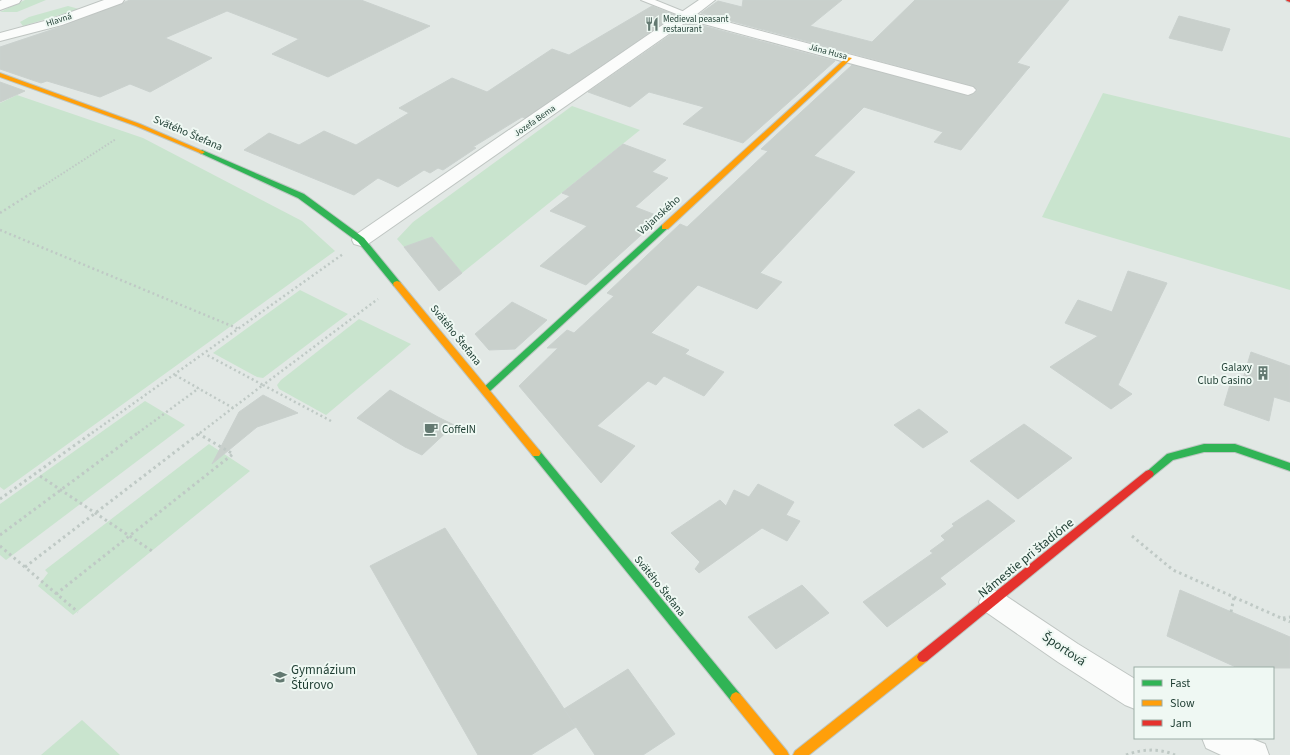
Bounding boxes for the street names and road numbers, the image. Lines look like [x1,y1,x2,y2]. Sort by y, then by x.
street label: Hlavná [44,10,74,30]
street label: Jána Husa [807,41,849,63]
street label: Jozefa Bema [512,102,558,140]
street label: Svätého Štefana [151,112,225,154]
street label: Vajanského [634,192,684,238]
street label: Svätého Štefana [427,301,485,369]
street label: Námestie pri štadióne [974,514,1078,602]
street label: Svätého Štefana [631,552,689,620]
street label: Športová [1039,628,1089,670]

